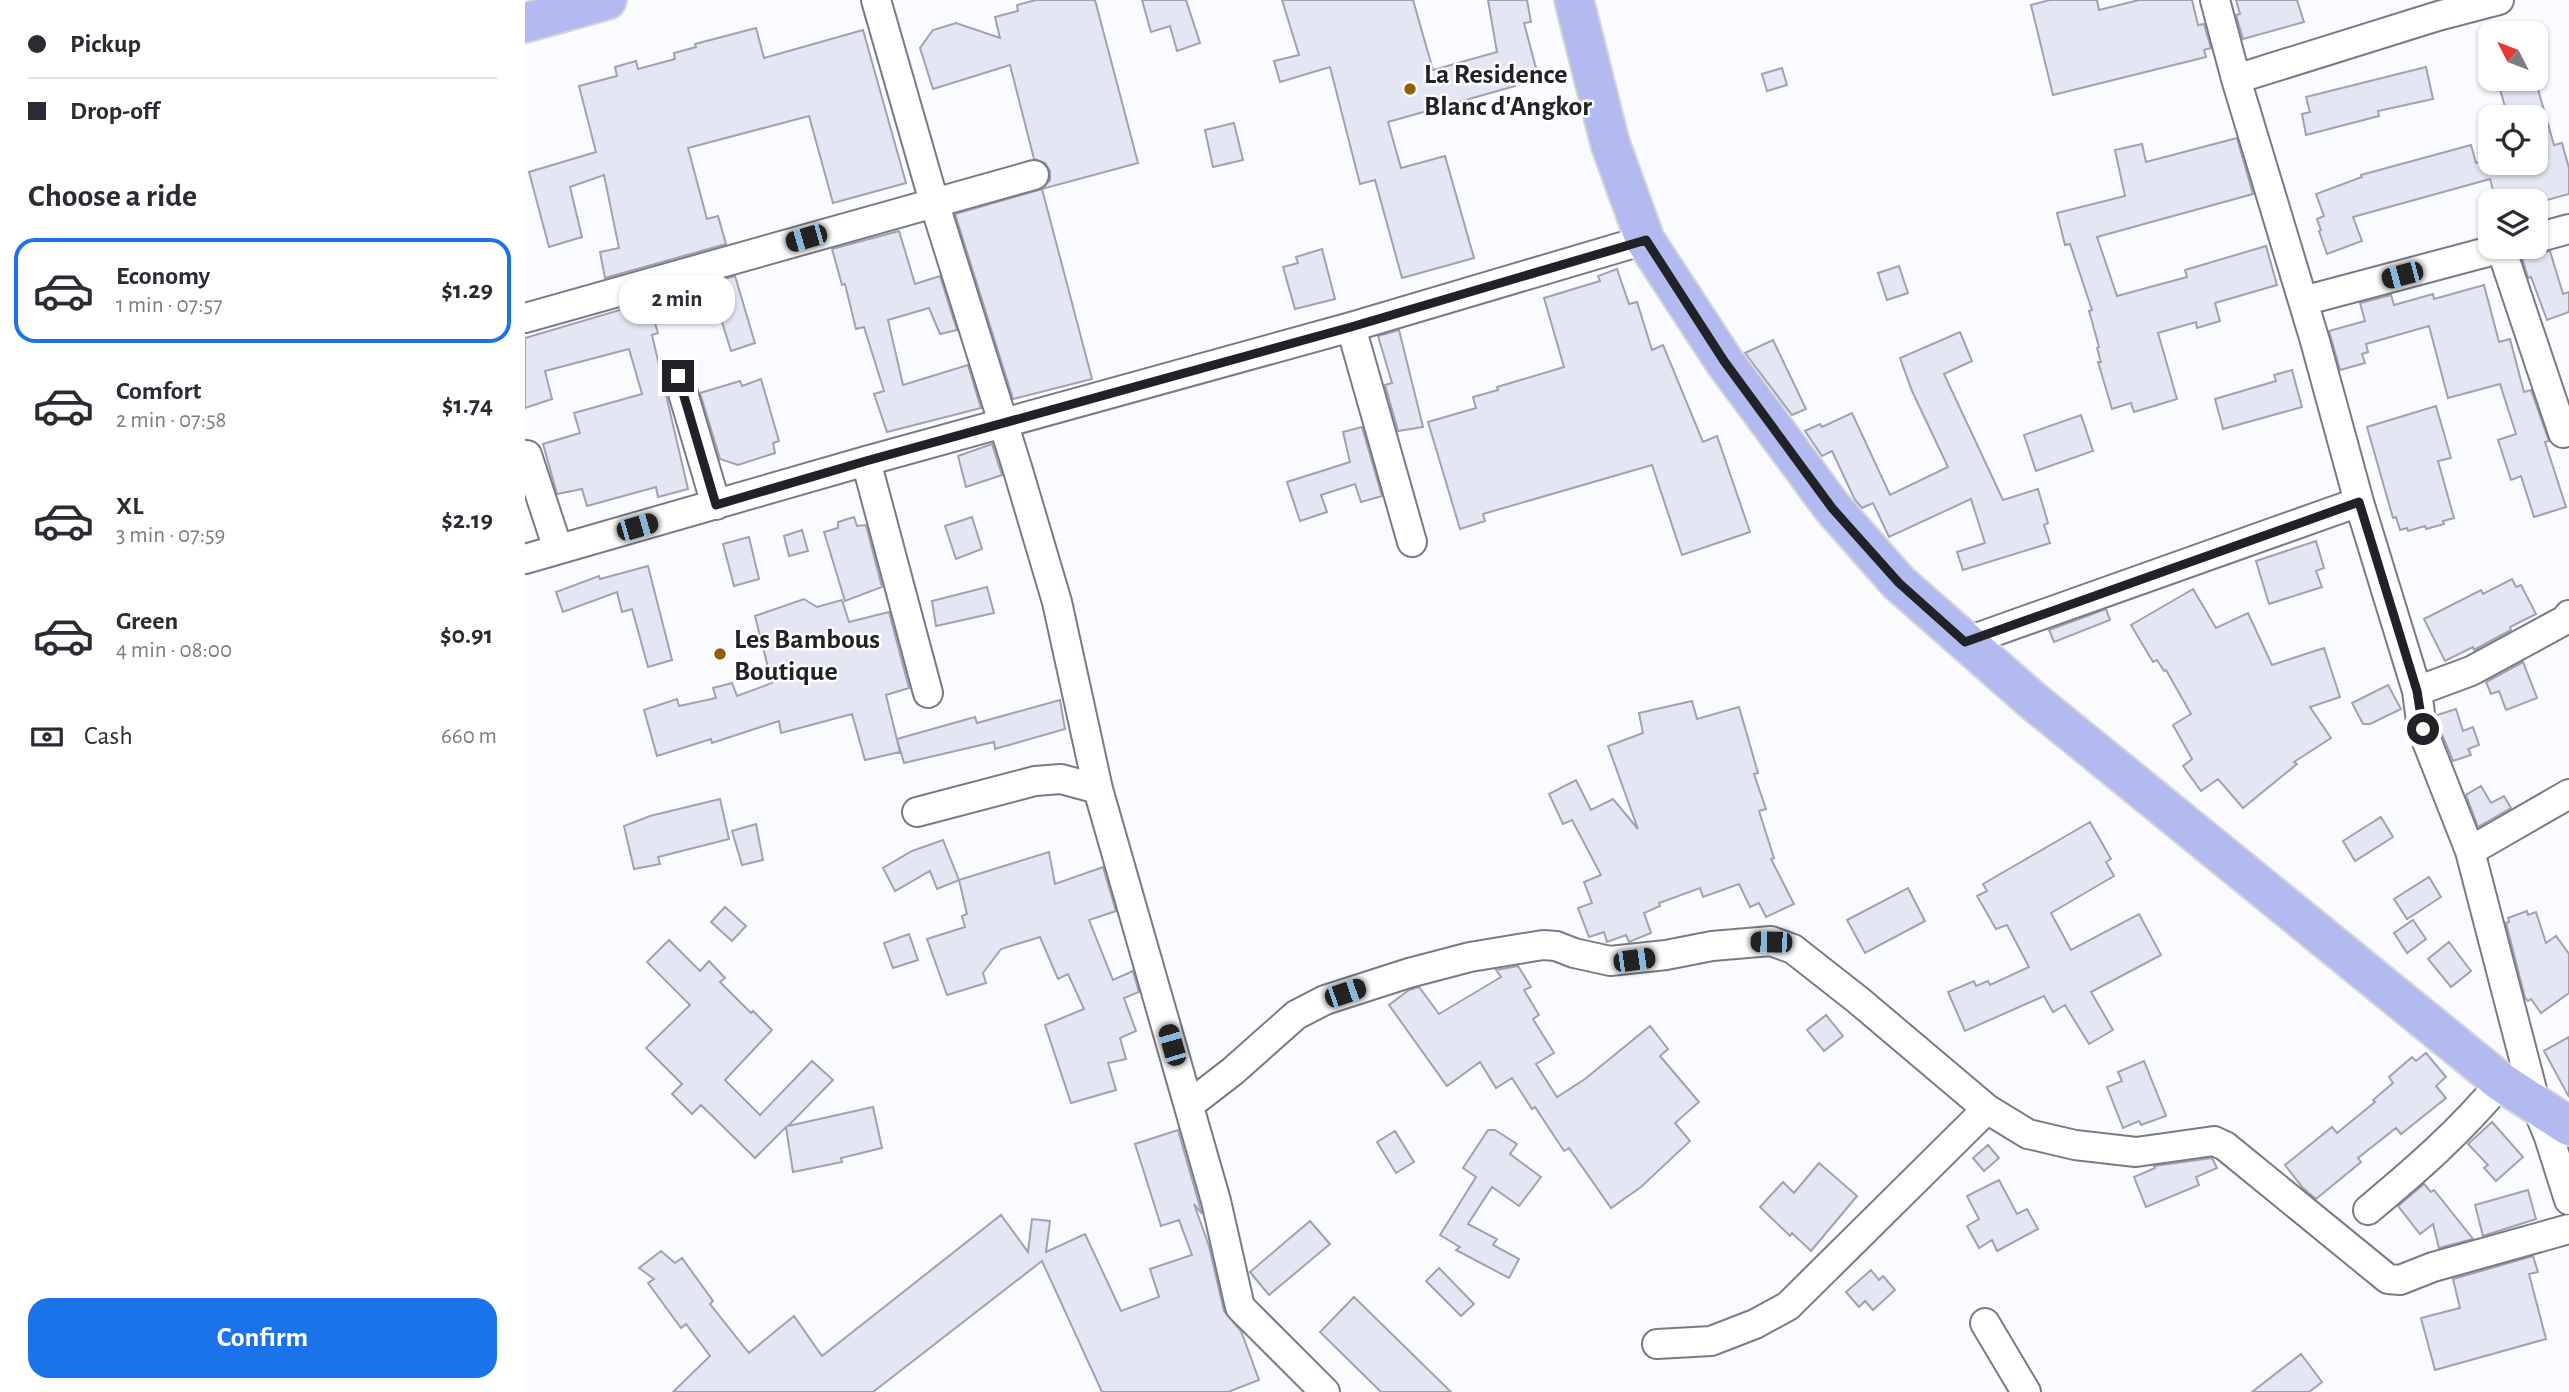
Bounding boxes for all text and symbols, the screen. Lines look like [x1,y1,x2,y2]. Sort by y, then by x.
north arrow [2478,21,2548,91]
map controls [2478,21,2548,259]
text: Pickup [70,31,141,57]
place label: La Residence Blanc d'Angkor [1424,61,1592,121]
marker: La Residence Blanc d'Angkor [1402,81,1418,97]
text: Drop-off [70,98,159,124]
button: locate [2478,105,2548,175]
text: Choose a ride [28,180,197,212]
button: layers [2478,189,2548,259]
car [783,222,830,254]
icon: car [32,259,95,322]
car [2379,259,2426,291]
text: Economy [116,263,210,289]
callout: 2 min [620,274,736,324]
text: $1.29 [441,277,493,303]
text: 2 min [651,288,703,311]
text: 1 min · 07:57 [116,294,223,317]
route end [662,360,694,392]
icon: car [32,374,95,437]
text: Comfort [116,378,201,404]
text: $1.74 [442,392,493,418]
text: 2 min · 07:58 [116,409,226,432]
icon: car [32,489,95,552]
text: XL [116,493,143,519]
text: $2.19 [441,507,493,533]
car [614,511,661,543]
text: 3 min · 07:59 [116,524,225,547]
icon: car [32,604,95,667]
text: Green [116,608,178,634]
text: $0.91 [440,622,493,648]
place label: Les Bambous Boutique [734,626,880,686]
text: 4 min · 08:00 [116,639,232,662]
marker: Les Bambous Boutique [712,646,728,662]
route start [2407,713,2439,745]
icon: cash [28,718,66,756]
text: Cash [84,723,133,749]
text: 660 m [441,725,497,748]
car [1750,931,1793,953]
car [1612,947,1657,973]
car [1322,976,1369,1010]
car [1157,1022,1188,1068]
button: Confirm [28,1298,497,1378]

